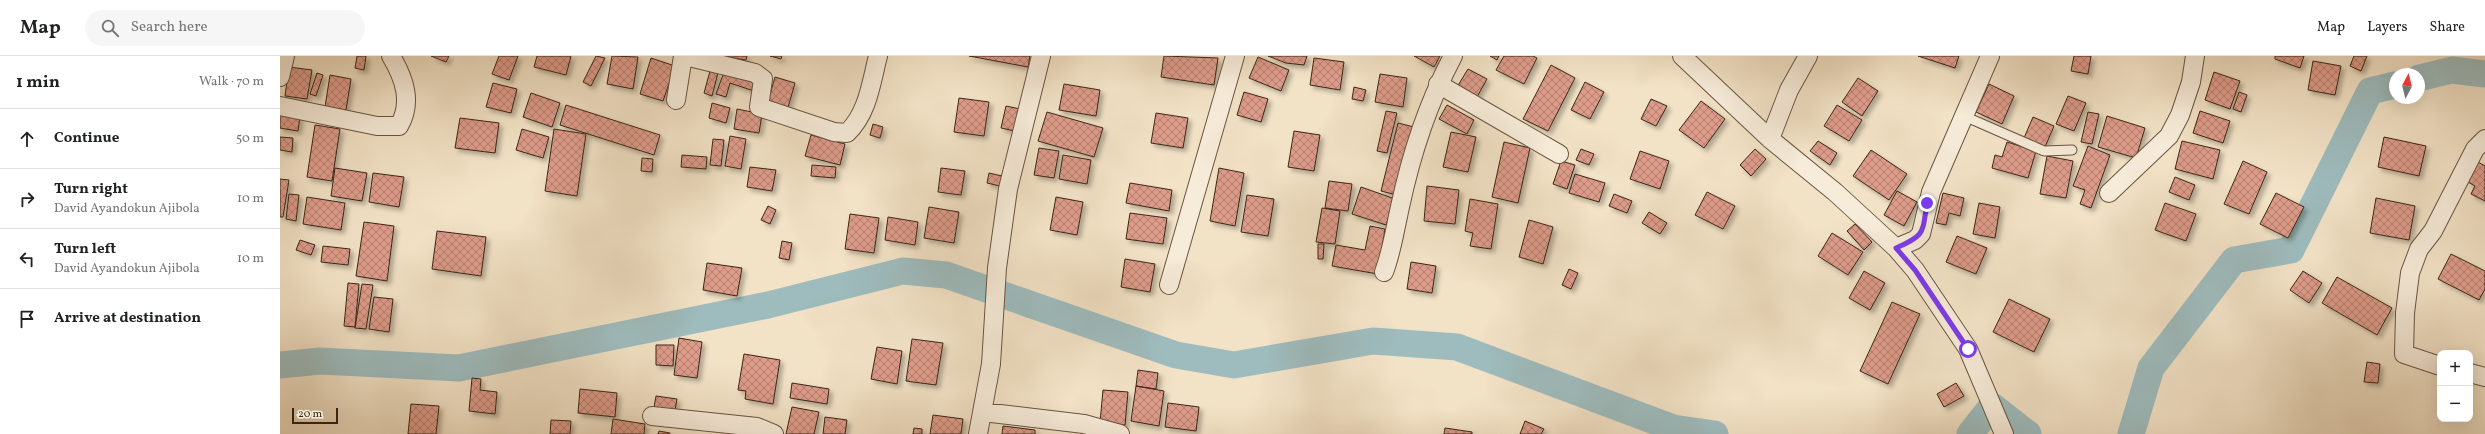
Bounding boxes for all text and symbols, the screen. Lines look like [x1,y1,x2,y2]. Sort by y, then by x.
search box [85,10,365,46]
text: Map [20,15,61,41]
icon: search [99,17,121,39]
text: Search here [131,17,208,38]
text: Map [2317,18,2345,37]
text: Layers [2367,18,2407,37]
text: Share [2429,18,2465,37]
north arrow [2389,68,2425,104]
text: 1 min [16,71,60,94]
text: Walk · 70 m [199,73,264,91]
icon: ahead [16,128,38,150]
text: Continue [54,128,119,149]
text: 50 m [236,130,264,148]
text: Turn right [54,179,128,200]
icon: right [16,188,38,210]
text: 10 m [237,190,264,208]
route end [1918,194,1936,212]
text: David Ayandokun Ajibola [54,200,200,218]
text: Turn left [54,239,116,260]
icon: left [16,248,38,270]
text: 10 m [237,250,264,268]
text: David Ayandokun Ajibola [54,260,200,278]
icon: arrive [16,308,38,330]
text: Arrive at destination [54,308,201,329]
route start [1959,340,1977,358]
map controls [2437,350,2473,422]
button: + [2437,350,2473,386]
button: − [2437,386,2473,422]
scale bar [292,406,338,425]
text: 20 m [298,407,322,422]

